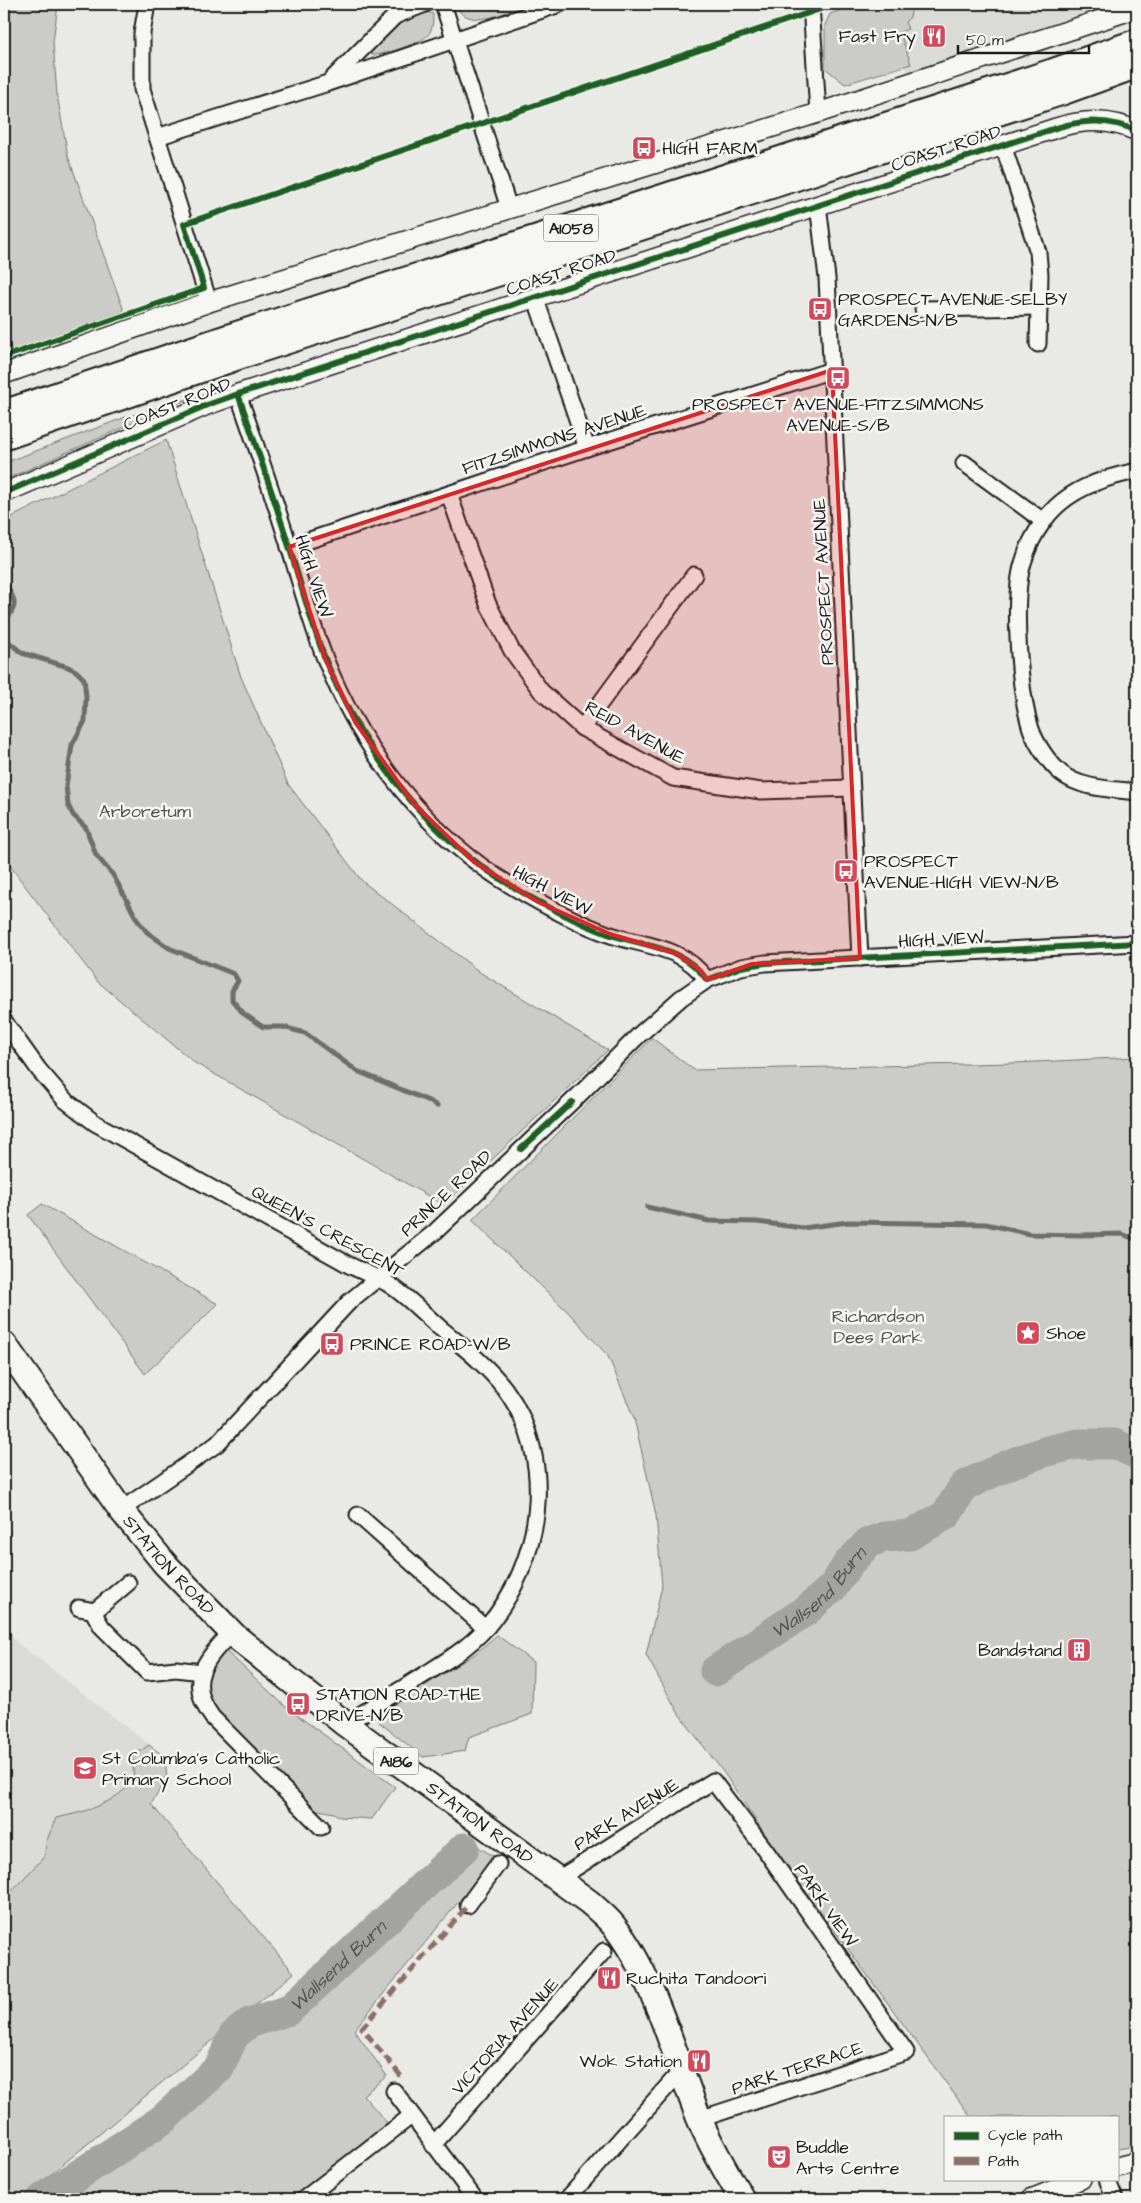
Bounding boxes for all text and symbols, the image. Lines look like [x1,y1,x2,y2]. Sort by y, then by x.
scale bar [958,22,1090,54]
restaurant icon: Fast Fry [921,23,947,49]
place label: Fast Fry [839,24,916,50]
text: 50 m [966,30,1004,51]
street label: COAST ROAD [888,119,1005,178]
bus stop icon: HIGH FARM [631,135,657,161]
place label: HIGH FARM [662,136,758,161]
road number: A1058 [544,214,598,242]
street label: COAST ROAD [503,243,620,302]
place label: PROSPECT AVENUE-SELBY GARDENS-N/B [838,287,1068,333]
bus stop icon: PROSPECT AVENUE-SELBY GARDENS-N/B [807,296,833,322]
bus stop icon: PROSPECT AVENUE-FITZSIMMONS AVENUE-S/B [825,365,851,391]
street label: COAST ROAD [119,371,235,437]
place label: PROSPECT AVENUE-FITZSIMMONS AVENUE-S/B [692,392,984,438]
street label: FITZSIMMONS AVENUE [459,398,650,481]
street label: PROSPECT AVENUE [807,498,840,666]
street label: HIGH VIEW [288,532,339,621]
street label: REID AVENUE [580,695,689,770]
park label: Arboretum [99,799,191,824]
place label: PROSPECT AVENUE-HIGH VIEW-N/B [864,849,1059,895]
bus stop icon: PROSPECT AVENUE-HIGH VIEW-N/B [833,858,859,884]
street label: HIGH VIEW [508,859,596,922]
street label: HIGH VIEW [898,925,985,954]
street label: PRINCE ROAD [395,1144,498,1242]
street label: QUEEN'S CRESCENT [247,1179,409,1284]
park label: Richardson Dees Park [832,1304,924,1350]
place icon: Shoe [1015,1320,1041,1346]
place label: Shoe [1046,1321,1087,1346]
bus stop icon: PRINCE ROAD-W/B [319,1331,345,1357]
place label: PRINCE ROAD-W/B [350,1332,511,1357]
street label: STATION ROAD [117,1510,220,1621]
water label: Wallsend Burn [766,1540,874,1645]
building icon: Bandstand [1066,1637,1092,1663]
place label: Bandstand [978,1638,1062,1663]
place label: STATION ROAD-THE DRIVE-N/B [316,1682,482,1728]
bus stop icon: STATION ROAD-THE DRIVE-N/B [285,1691,311,1717]
place label: St Columba's Catholic Primary School [102,1746,281,1793]
road number: A186 [374,1748,418,1774]
school or university icon: St Columba's Catholic Primary School [72,1755,98,1781]
street label: PARK AVENUE [569,1772,684,1857]
street label: STATION ROAD [421,1775,539,1871]
street label: PARK VIEW [788,1859,863,1952]
water label: Wallsend Burn [284,1914,394,2018]
restaurant icon: Ruchita Tandoori [596,1965,622,1991]
place label: Ruchita Tandoori [626,1966,766,1991]
street label: VICTORIA AVENUE [446,1972,565,2100]
street label: PARK TERRACE [728,2035,866,2101]
restaurant icon: Wok Station [686,2048,712,2074]
place label: Wok Station [580,2049,682,2074]
legend [944,2116,1118,2180]
text: Cycle path [988,2125,1063,2147]
place label: Buddle Arts Centre [796,2135,900,2181]
theatre icon: Buddle Arts Centre [766,2144,792,2170]
text: Path [988,2151,1019,2172]

